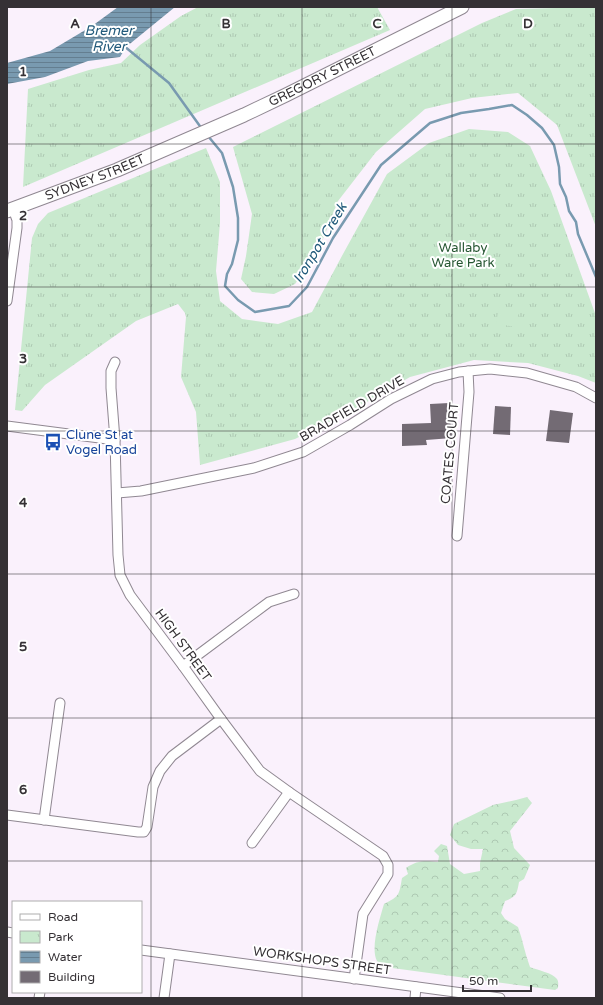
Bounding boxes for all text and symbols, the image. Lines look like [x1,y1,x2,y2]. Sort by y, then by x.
text: A [70,16,80,32]
text: B [221,16,231,32]
text: C [372,16,382,32]
text: D [523,16,533,32]
water label: Bremer River [85,22,135,55]
street label: GREGORY STREET [266,43,379,110]
text: 1 [19,64,27,80]
street label: SYDNEY STREET [43,151,147,204]
water label: Ironpot Creek [289,199,351,286]
text: 2 [19,208,27,224]
park label: Wallaby Ware Park [431,240,495,271]
text: 3 [19,351,27,367]
street label: BRADFIELD DRIVE [297,372,407,446]
street label: COATES COURT [438,401,462,505]
place label: Clune St at Vogel Road [66,427,137,458]
bus stop icon: Clune St at Vogel Road [43,432,63,452]
text: 4 [19,495,28,511]
street label: HIGH STREET [151,606,215,684]
text: 5 [19,639,27,655]
text: 6 [19,782,27,798]
legend [12,901,142,993]
text: Road [48,910,78,924]
text: Park [48,930,74,944]
street label: WORKSHOPS STREET [252,943,392,979]
text: Water [48,950,83,964]
scale bar [463,967,531,993]
text: Building [48,970,95,984]
text: 50 m [469,974,498,988]

